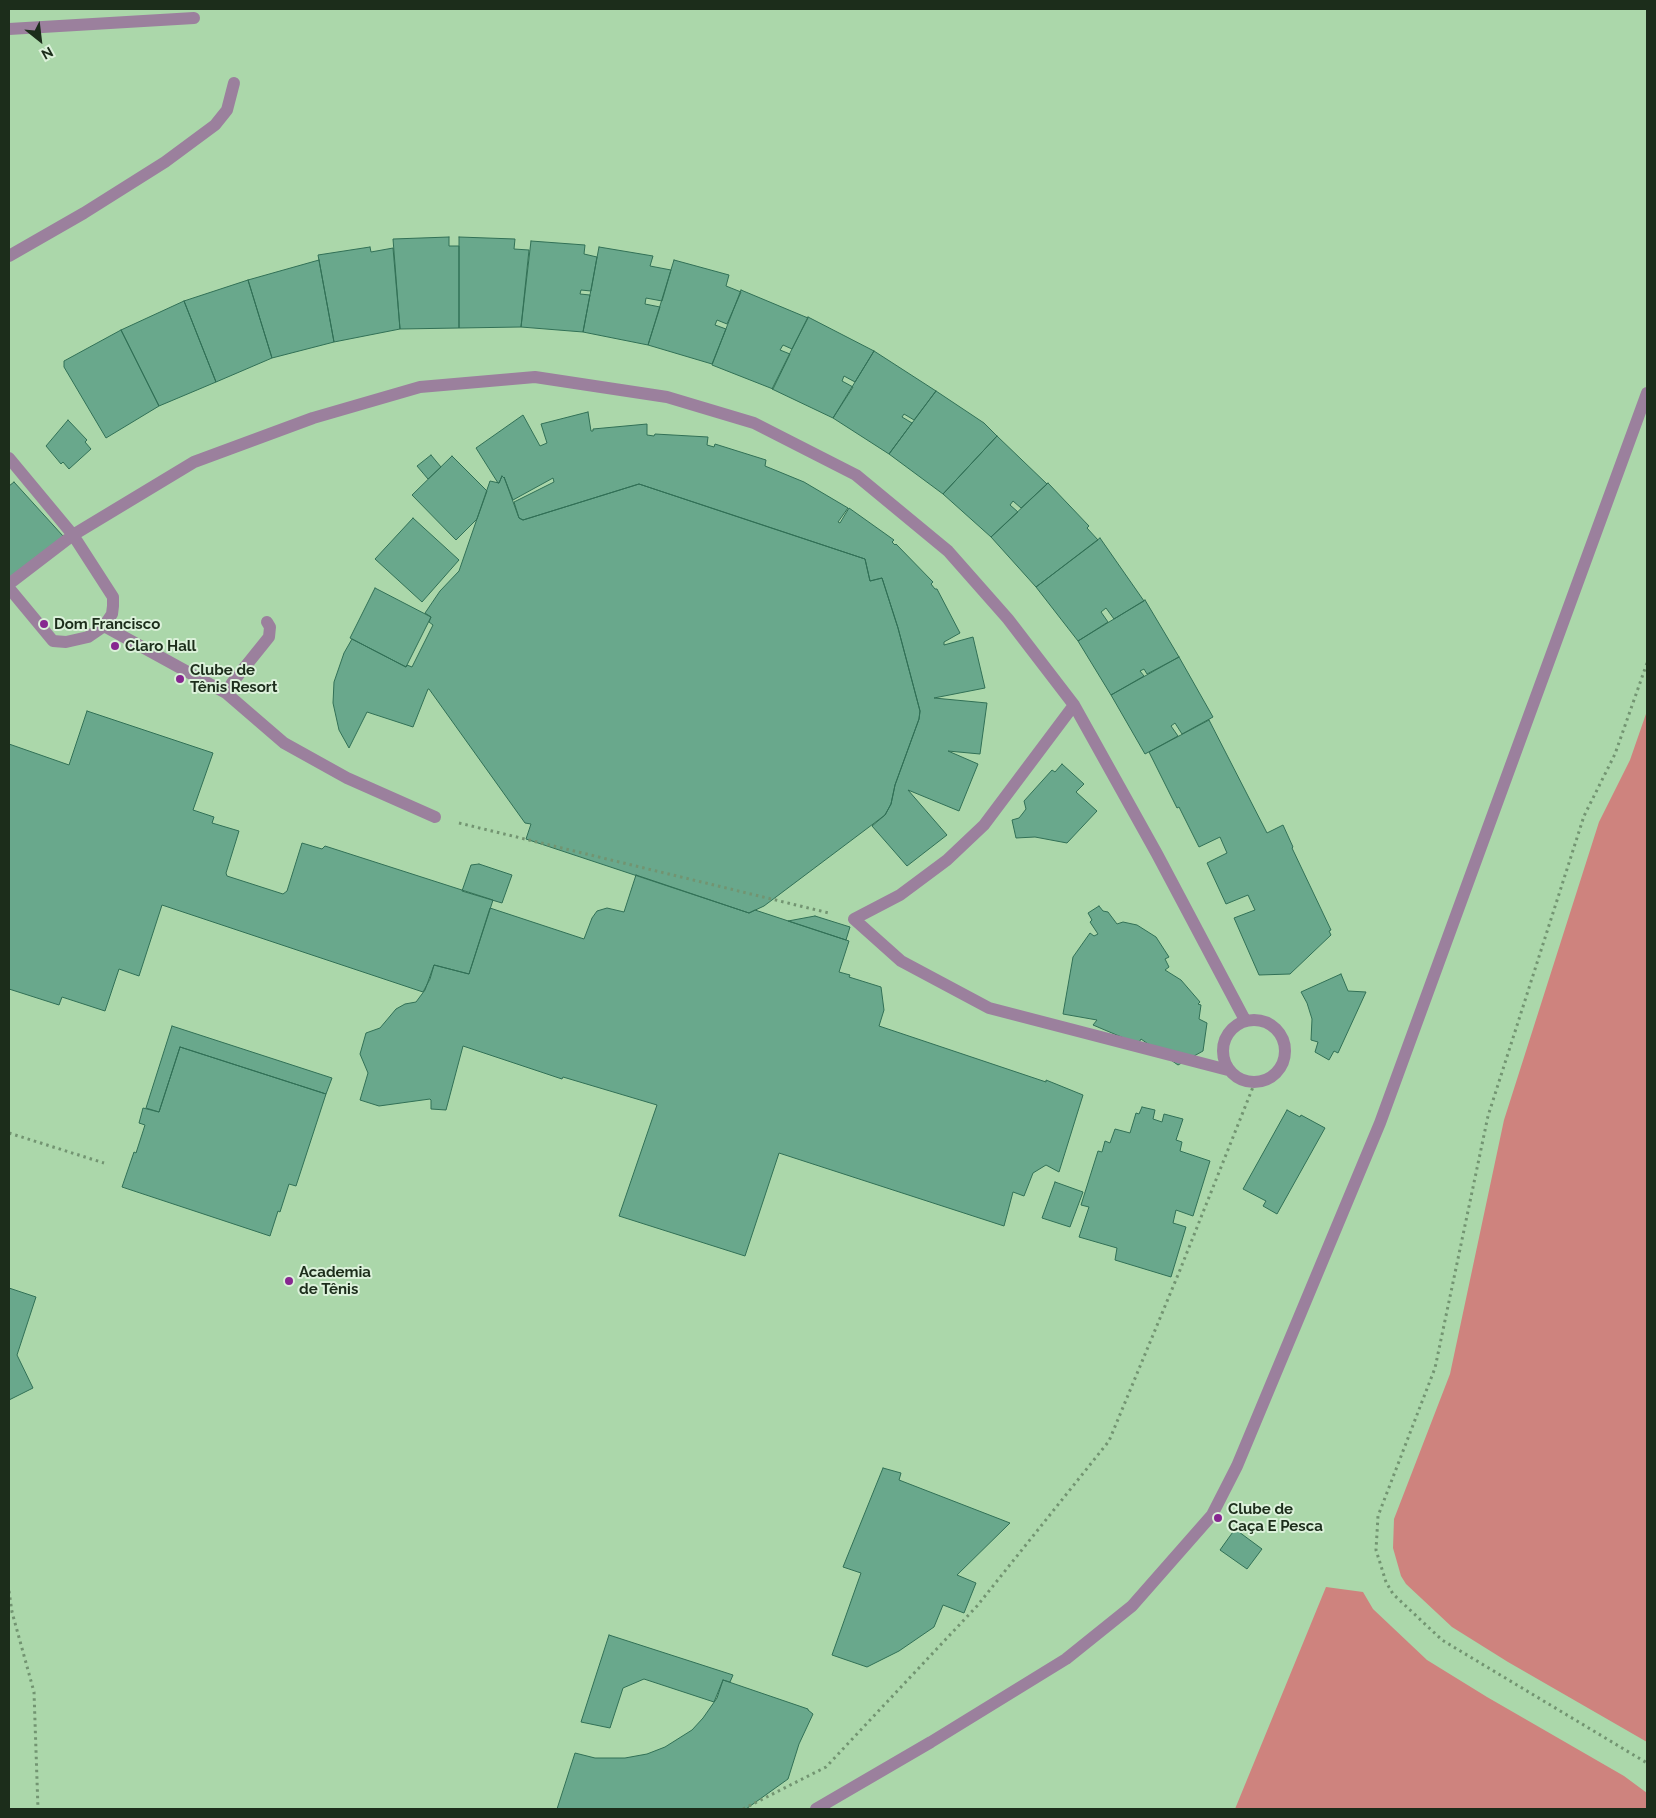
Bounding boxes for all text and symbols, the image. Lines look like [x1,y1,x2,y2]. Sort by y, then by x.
north arrow [15,15,65,65]
text: N [39,44,56,63]
place label: Dom Francisco [54,615,160,633]
marker: Dom Francisco [38,618,50,630]
place label: Claro Hall [125,637,196,655]
marker: Claro Hall [109,640,121,652]
place label: Clube de Tênis Resort [190,661,277,696]
marker: Clube de Tênis Resort [174,673,186,685]
place label: Academia de Tênis [299,1263,371,1298]
marker: Academia de Tênis [283,1275,295,1287]
place label: Clube de Caça E Pesca [1228,1500,1323,1535]
marker: Clube de Caça E Pesca [1212,1512,1224,1524]

